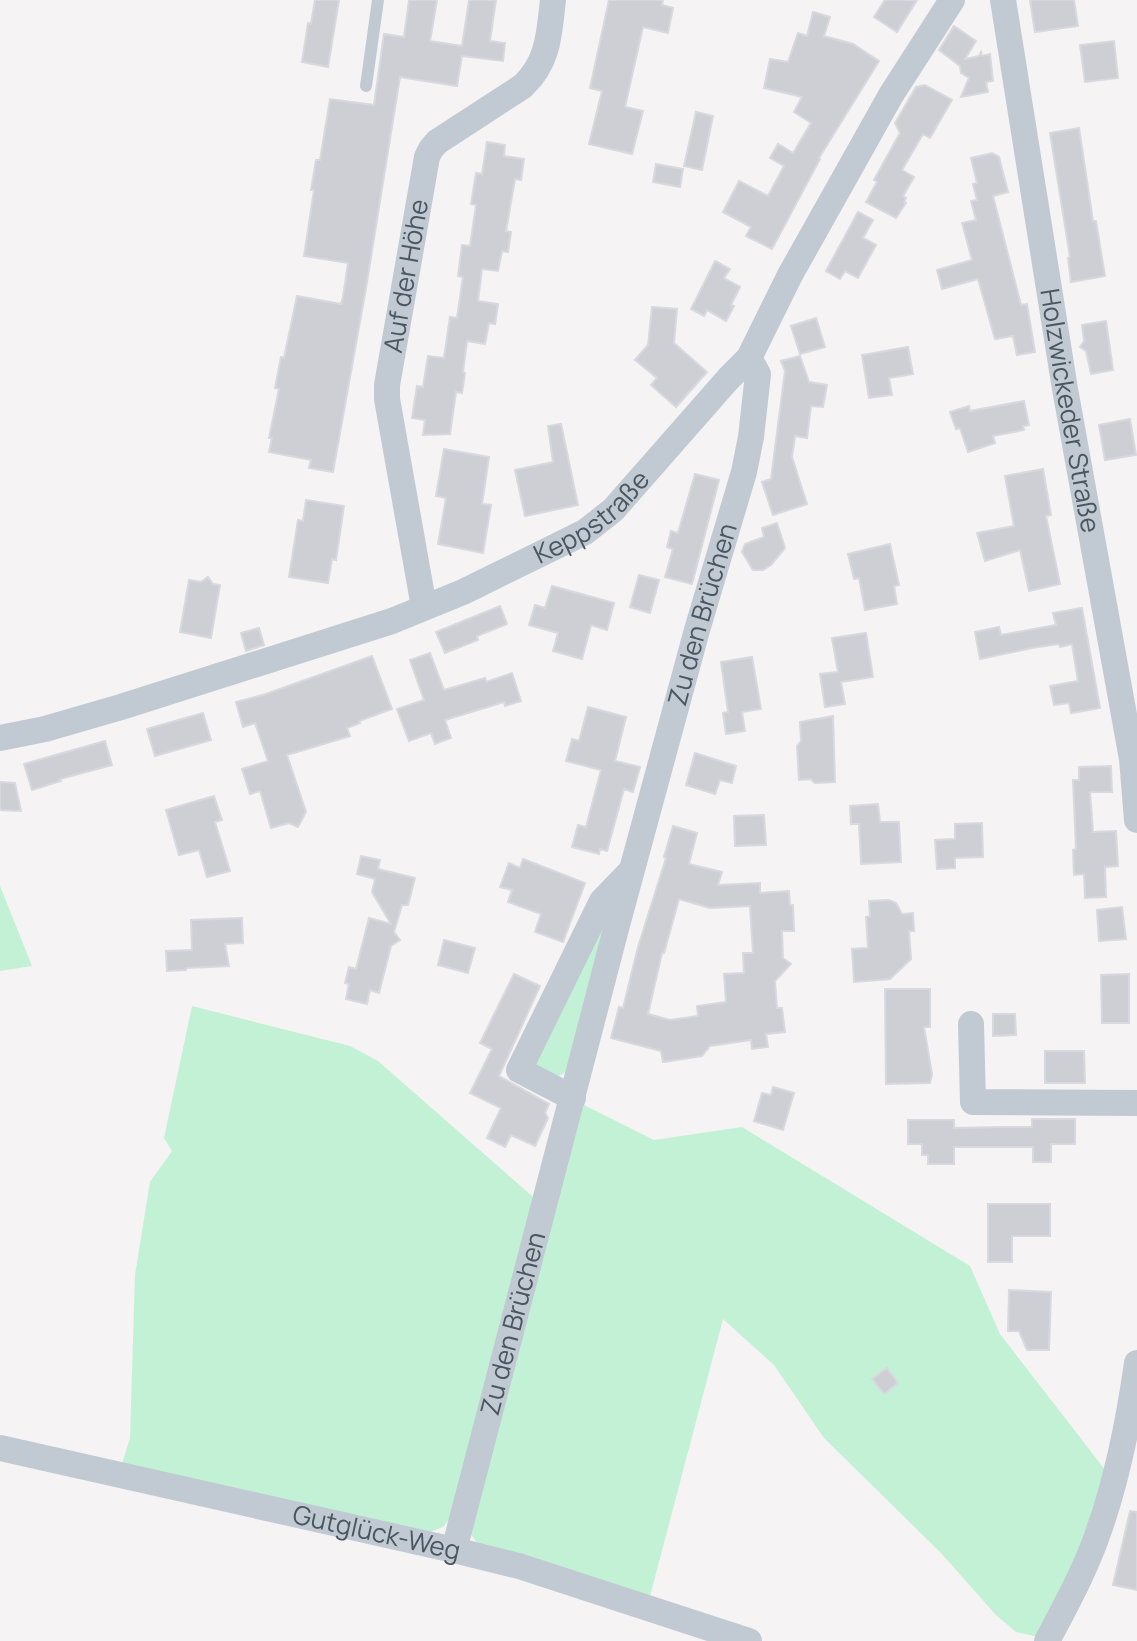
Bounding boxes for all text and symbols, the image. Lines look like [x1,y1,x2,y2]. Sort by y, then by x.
street label: Auf der Höhe [374,196,436,355]
street label: Holzwickeder Straße [1032,286,1110,535]
street label: Keppstraße [527,462,657,572]
street label: Zu den Brüchen [658,519,745,710]
street label: Zu den Brüchen [471,1228,553,1419]
street label: Gutglück-Weg [290,1495,464,1568]

